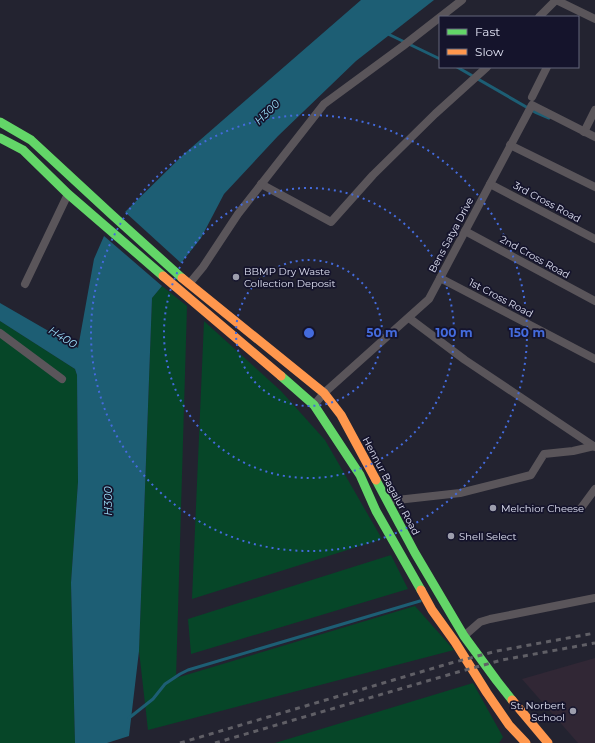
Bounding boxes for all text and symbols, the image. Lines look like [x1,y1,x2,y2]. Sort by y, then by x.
legend [439,16,579,68]
text: Fast [475,24,500,39]
text: Slow [475,44,504,59]
water label: H300 [251,97,283,127]
street label: 3rd Cross Road [511,179,583,225]
street label: Bens Satya Drive [426,195,476,275]
street label: 2nd Cross Road [498,233,572,281]
place label: BBMP Dry Waste Collection Deposit [244,265,336,290]
marker: BBMP Dry Waste Collection Deposit [231,272,241,282]
street label: 1st Cross Road [467,276,535,320]
water label: H400 [46,323,80,351]
text: 50 m [366,325,398,340]
text: 100 m [436,325,472,340]
text: 150 m [509,325,545,340]
centre of rings [302,326,316,340]
street label: Hennur Bagalur Road [360,435,422,537]
water label: H300 [101,486,115,516]
place label: Melchior Cheese [501,502,584,515]
marker: Melchior Cheese [488,503,498,513]
place label: Shell Select [459,530,517,543]
marker: Shell Select [446,531,456,541]
place label: St. Norbert School [511,699,565,724]
marker: St. Norbert School [568,706,578,716]

